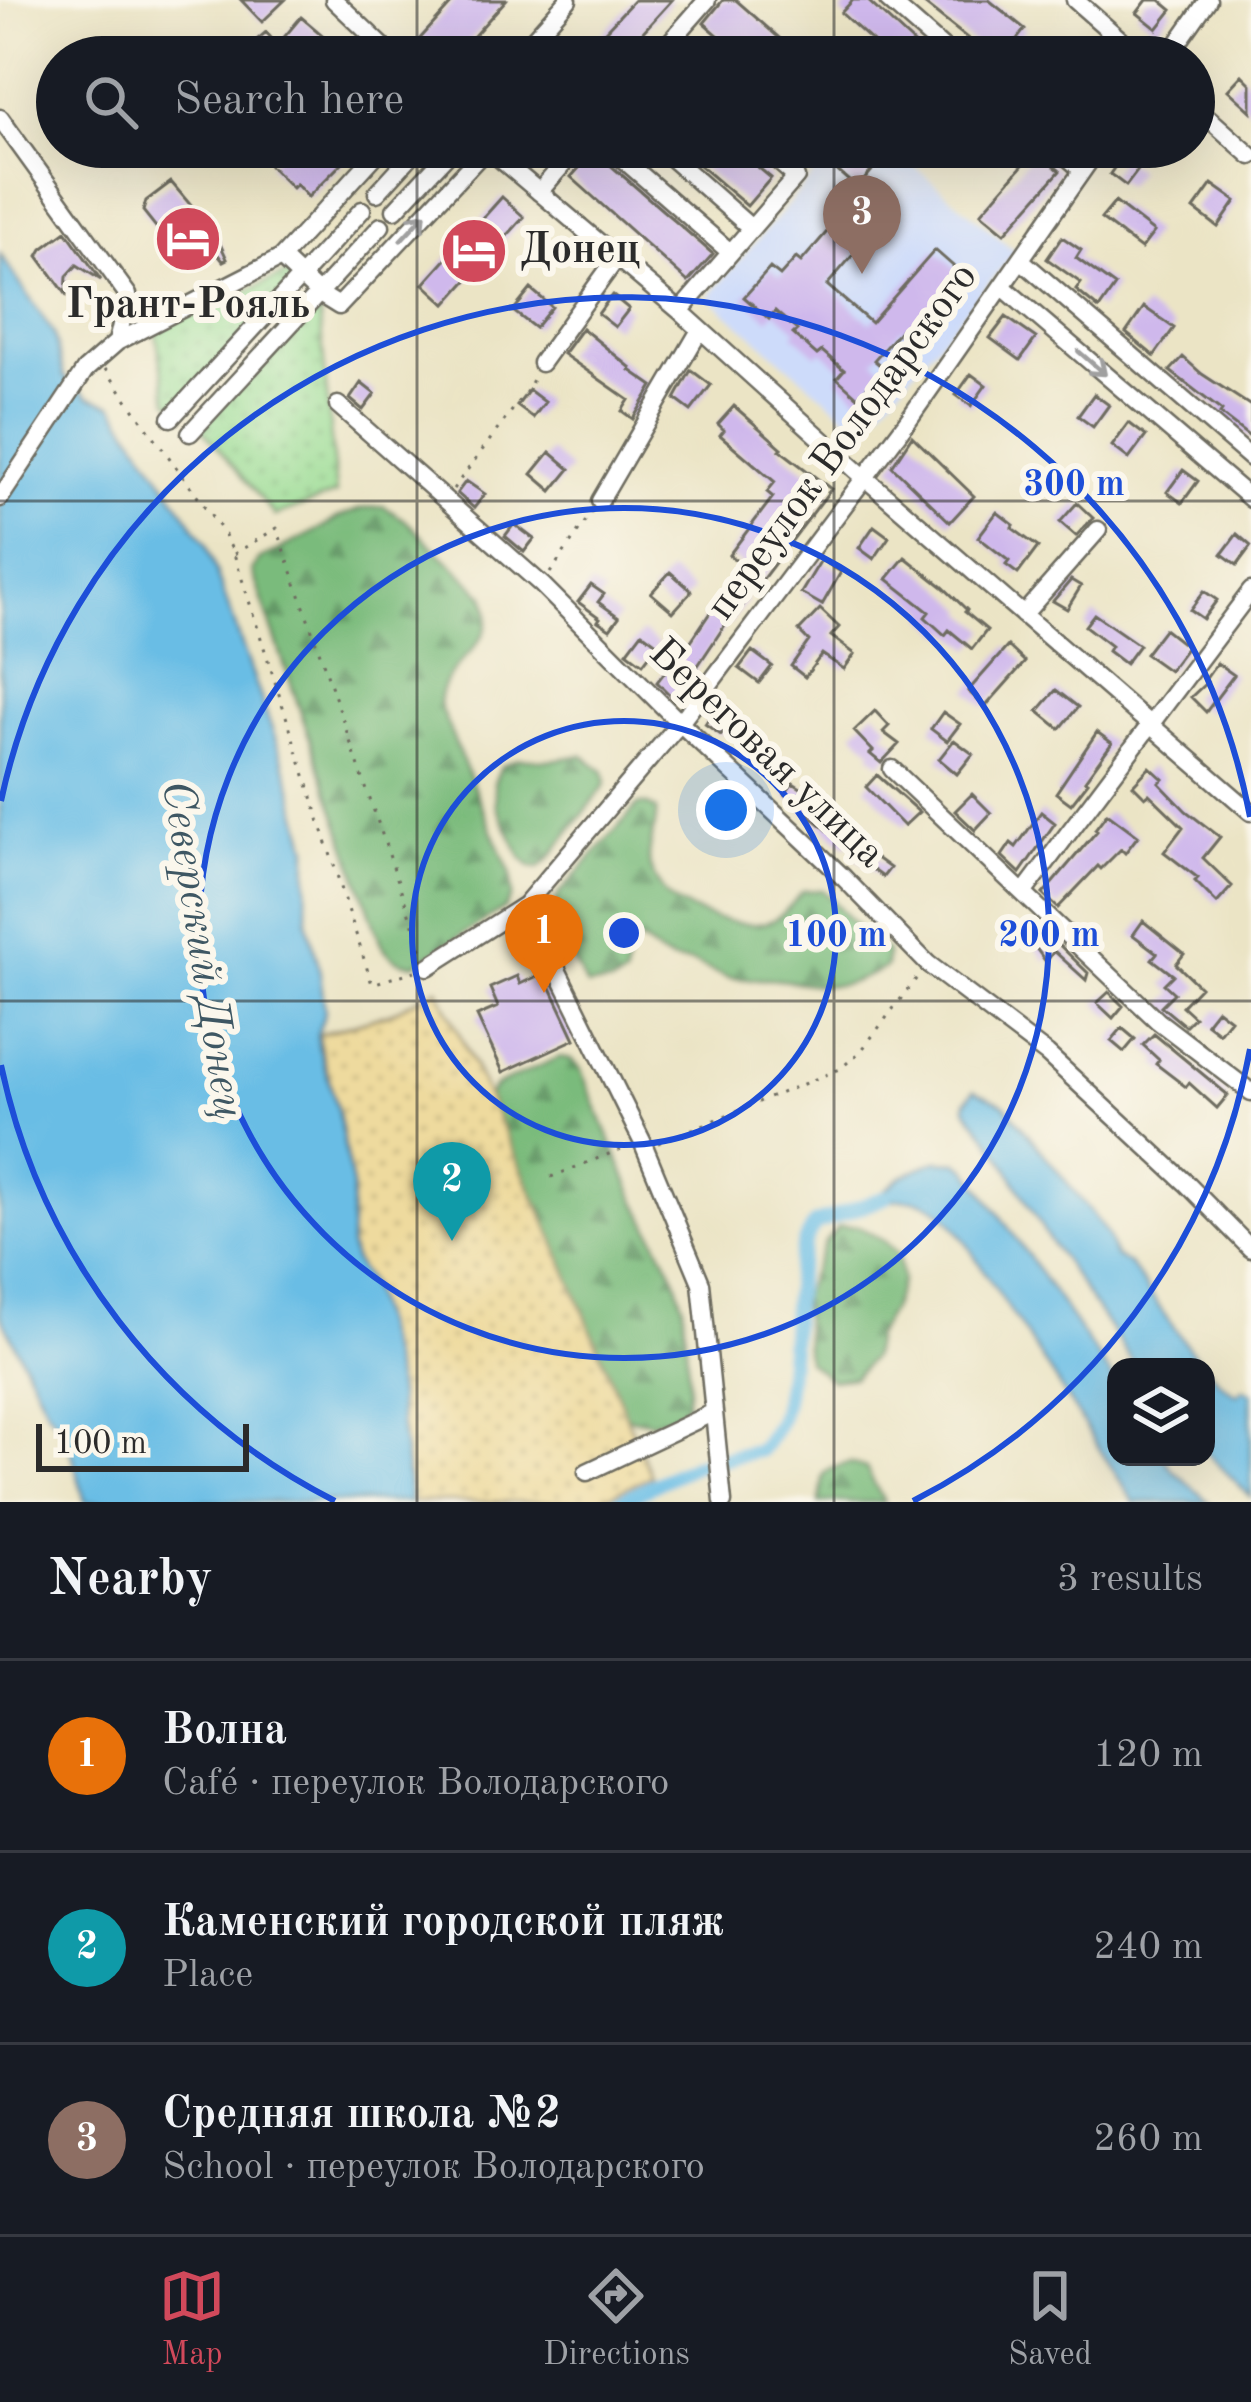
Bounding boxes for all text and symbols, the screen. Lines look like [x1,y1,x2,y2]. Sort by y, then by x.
search box [36,36,1215,168]
icon: search [78,69,144,135]
text: Search here [174,79,404,124]
pin: 3 [823,175,901,274]
hotel icon: Грант-Рояль [153,204,223,274]
one-way arrow [398,213,427,243]
hotel icon: Донец [439,216,509,286]
place label: Донец [520,230,640,272]
street label: переулок Володарского [700,256,986,628]
place label: Грант-Рояль [66,285,310,327]
one-way arrow [1076,349,1107,376]
text: 300 m [1023,468,1125,504]
street label: Береговая улица [640,632,892,876]
water label: Северский Донец [152,777,250,1123]
your location [696,780,756,840]
pin: 1 [505,894,583,993]
centre of rings [603,912,645,954]
text: 100 m [785,919,887,955]
text: 200 m [998,919,1100,955]
pin: 2 [413,1142,491,1241]
map controls [1107,1358,1215,1466]
button: layers [1107,1358,1215,1466]
scale bar [36,1418,249,1471]
text: 100 m [54,1428,147,1461]
text: Nearby [48,1555,213,1606]
text: 3 results [1057,1560,1203,1599]
text: Волна [162,1709,287,1754]
text: 1 [76,1736,98,1775]
text: 120 m [1093,1736,1203,1775]
text: Café · переулок Володарского [162,1764,669,1803]
text: Каменский городской пляж [162,1901,724,1946]
text: 2 [76,1928,98,1967]
text: 240 m [1093,1928,1203,1967]
text: Place [162,1956,253,1995]
text: Средняя школа №2 [162,2093,561,2138]
text: 3 [76,2120,98,2159]
text: 260 m [1093,2120,1203,2159]
text: School · переулок Володарского [162,2148,705,2187]
tab: Map [159,2263,225,2376]
tab: Directions [543,2263,690,2376]
tab: Saved [1008,2263,1092,2376]

